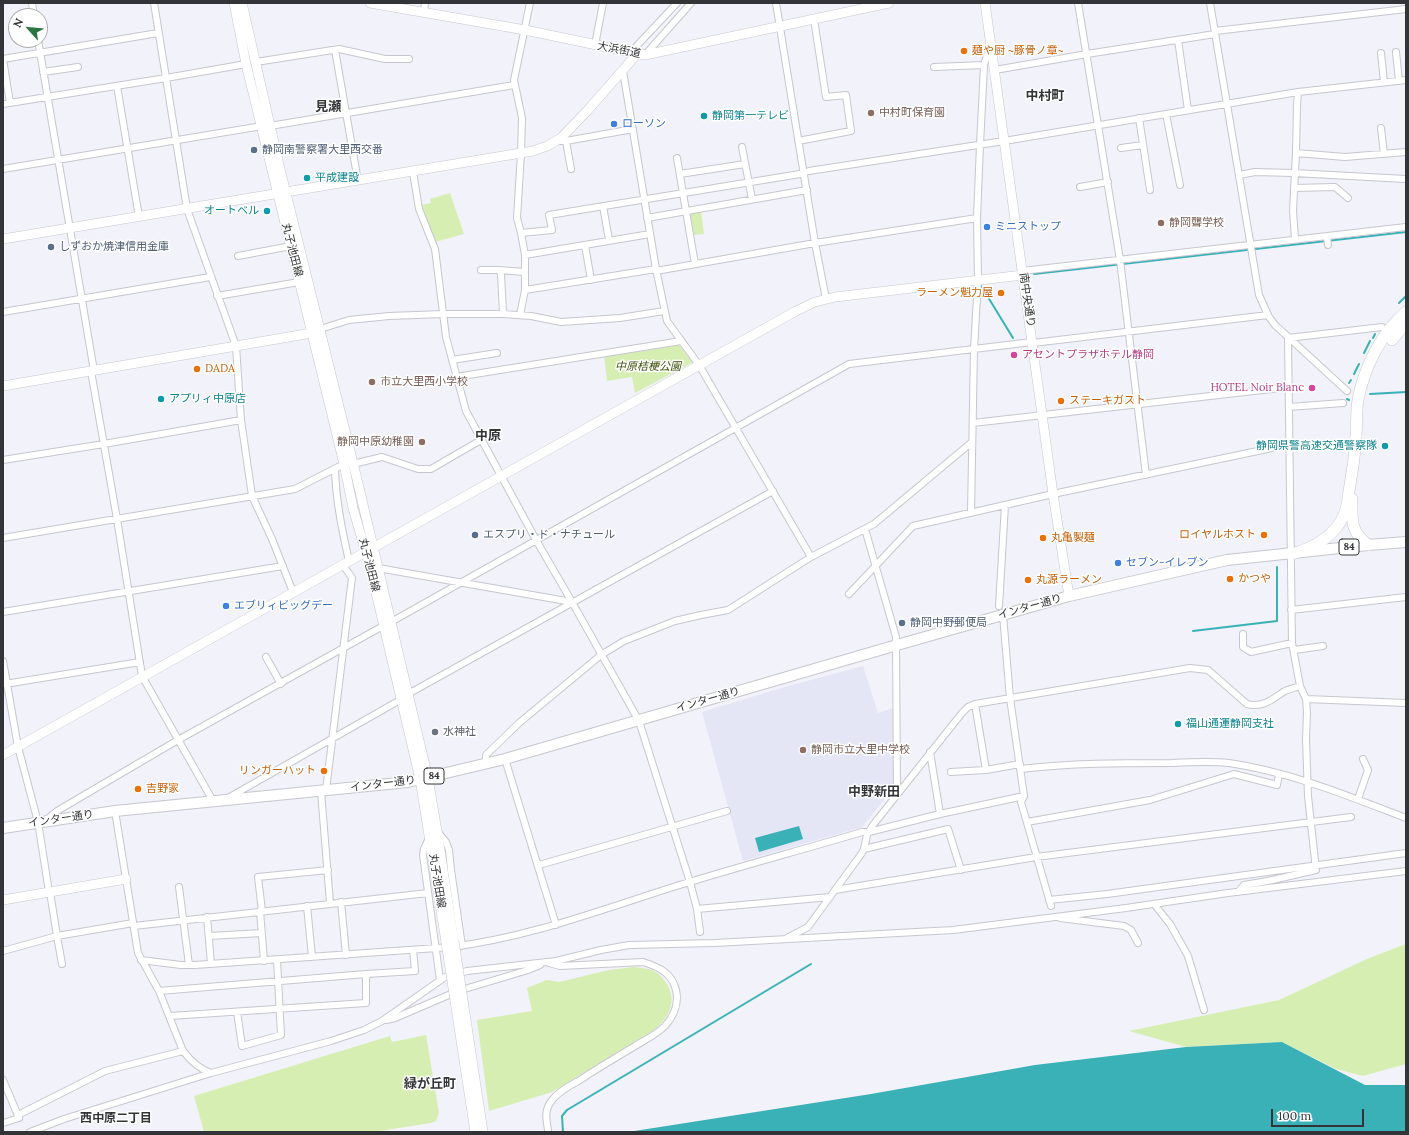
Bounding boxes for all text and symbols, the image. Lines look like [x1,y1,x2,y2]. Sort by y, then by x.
north arrow [8,8,48,48]
text: N [10,16,26,30]
street label: 大浜街道 [596,39,642,61]
place label: 麺や厨 ~豚骨ノ章~ [972,44,1064,58]
marker: 麺や厨 ~豚骨ノ章~ [959,46,969,56]
district label: 中村町 [1026,88,1064,104]
district label: 見瀬 [315,99,341,115]
place label: 中村町保育園 [879,106,945,120]
marker: 中村町保育園 [866,108,876,118]
place label: 静岡第一テレビ [712,109,789,123]
marker: 静岡第一テレビ [699,111,709,121]
place label: ローソン [622,117,666,131]
marker: ローソン [609,119,619,129]
place label: 静岡南警察署大里西交番 [262,143,383,157]
marker: 静岡南警察署大里西交番 [249,145,259,155]
place label: 平成建設 [315,171,359,185]
marker: 平成建設 [302,173,312,183]
place label: オートベル [204,204,259,218]
marker: オートベル [262,206,272,216]
place label: 静岡聾学校 [1169,216,1224,230]
marker: 静岡聾学校 [1156,218,1166,228]
place label: ミニストップ [995,220,1061,234]
street label: 丸子池田線 [279,222,305,278]
marker: ミニストップ [982,222,992,232]
place label: しずおか焼津信用金庫 [59,240,169,254]
marker: しずおか焼津信用金庫 [46,242,56,252]
street label: 南中央通り [1017,272,1037,328]
place label: ラーメン魁力屋 [916,286,993,300]
marker: ラーメン魁力屋 [996,288,1006,298]
place label: アセントプラザホテル静岡 [1022,348,1154,362]
marker: アセントプラザホテル静岡 [1009,350,1019,360]
park label: 中原桔梗公園 [615,360,681,374]
place label: DADA [205,362,235,376]
marker: DADA [192,364,202,374]
place label: 市立大里西小学校 [380,375,468,389]
marker: 市立大里西小学校 [367,377,377,387]
place label: HOTEL Noir Blanc [1210,381,1304,395]
marker: HOTEL Noir Blanc [1307,383,1317,393]
place label: アプリィ中原店 [169,392,246,406]
marker: アプリィ中原店 [156,394,166,404]
place label: ステーキガスト [1069,394,1146,408]
marker: ステーキガスト [1056,396,1066,406]
district label: 中原 [475,428,501,444]
place label: 静岡中原幼稚園 [337,435,414,449]
marker: 静岡中原幼稚園 [417,437,427,447]
place label: 静岡県警高速交通警察隊 [1256,439,1377,453]
marker: 静岡県警高速交通警察隊 [1380,441,1390,451]
place label: エスプリ・ド・ナチュール [483,528,615,542]
place label: ロイヤルホスト [1179,528,1256,542]
marker: エスプリ・ド・ナチュール [470,530,480,540]
marker: ロイヤルホスト [1259,530,1269,540]
place label: 丸亀製麺 [1051,531,1095,545]
marker: 丸亀製麺 [1038,533,1048,543]
street label: 丸子池田線 [356,537,382,593]
road number: 84 [1339,539,1359,555]
place label: セブン-イレブン [1126,556,1208,570]
marker: セブン-イレブン [1113,558,1123,568]
place label: かつや [1238,572,1271,586]
place label: 丸源ラーメン [1036,573,1102,587]
marker: かつや [1225,574,1235,584]
marker: 丸源ラーメン [1023,575,1033,585]
street label: インター通り [996,592,1064,622]
place label: エブリィビッグデー [234,599,333,613]
marker: エブリィビッグデー [221,601,231,611]
place label: 静岡中野郵便局 [910,616,987,630]
marker: 静岡中野郵便局 [897,618,907,628]
street label: インター通り [674,685,742,715]
place label: 福山通運静岡支社 [1186,717,1274,731]
marker: 福山通運静岡支社 [1173,719,1183,729]
place label: 水神社 [443,725,476,739]
marker: 水神社 [430,727,440,737]
place label: 静岡市立大里中学校 [811,743,910,757]
marker: 静岡市立大里中学校 [798,745,808,755]
place label: リンガーハット [239,764,316,778]
marker: リンガーハット [319,766,329,776]
road number: 84 [424,768,444,784]
street label: インター通り [349,773,417,795]
place label: 吉野家 [146,782,179,796]
marker: 吉野家 [133,784,143,794]
district label: 中野新田 [848,784,900,800]
street label: インター通り [27,808,95,830]
street label: 丸子池田線 [426,853,448,909]
district label: 緑が丘町 [404,1076,456,1092]
scale bar [1273,1101,1366,1127]
text: 100 m [1278,1108,1311,1123]
district label: 西中原二丁目 [80,1112,152,1126]

